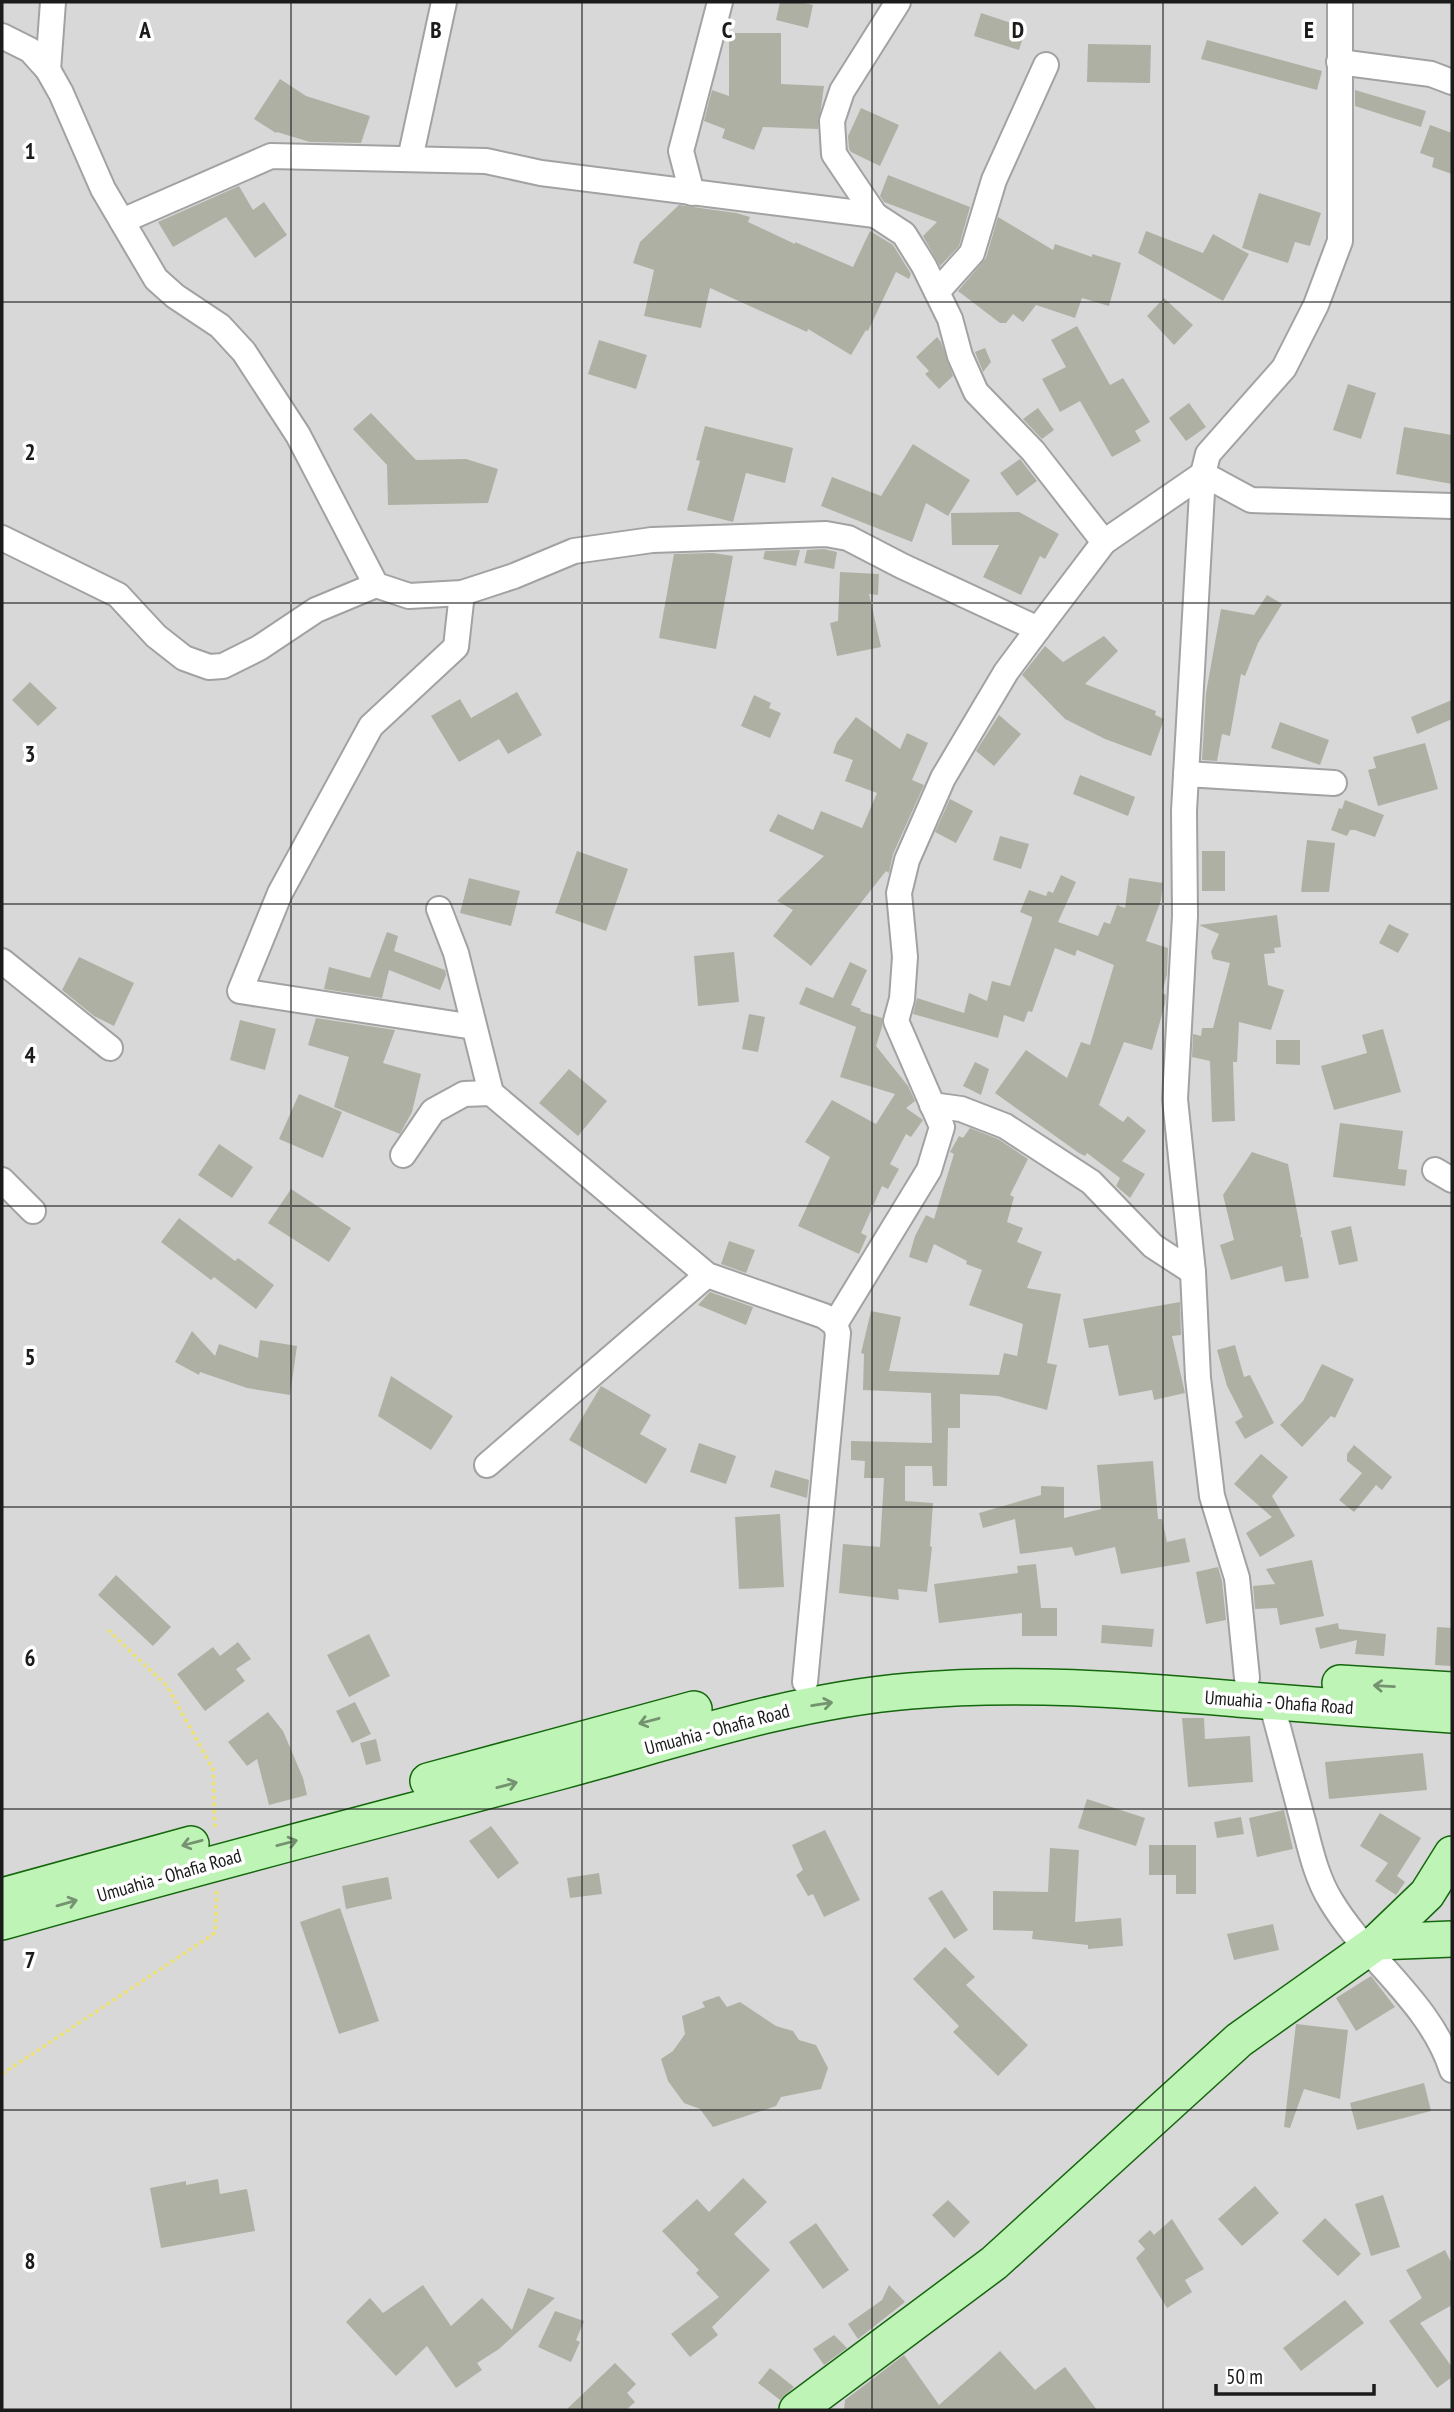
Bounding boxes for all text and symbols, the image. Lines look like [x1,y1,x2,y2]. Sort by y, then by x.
text: A [138,15,151,44]
text: B [430,15,442,44]
text: C [722,15,733,44]
text: D [1012,15,1024,44]
text: E [1304,15,1314,44]
text: 1 [25,136,36,165]
text: 2 [25,437,36,466]
text: 3 [25,739,36,768]
text: 4 [25,1040,36,1069]
text: 5 [25,1342,36,1371]
text: 6 [25,1643,36,1672]
one-way arrow [1373,1679,1396,1692]
street label: Umuahia - Ohafia Road [1204,1685,1354,1719]
one-way arrow [810,1697,833,1710]
street label: Umuahia - Ohafia Road [642,1698,792,1760]
one-way arrow [638,1716,660,1729]
one-way arrow [495,1778,518,1791]
one-way arrow [275,1836,298,1849]
one-way arrow [182,1838,204,1851]
street label: Umuahia - Ohafia Road [94,1843,244,1907]
one-way arrow [56,1896,78,1909]
text: 7 [25,1945,36,1974]
text: 8 [25,2246,36,2275]
scale bar [1216,2352,1374,2396]
text: 50 m [1226,2363,1263,2390]

